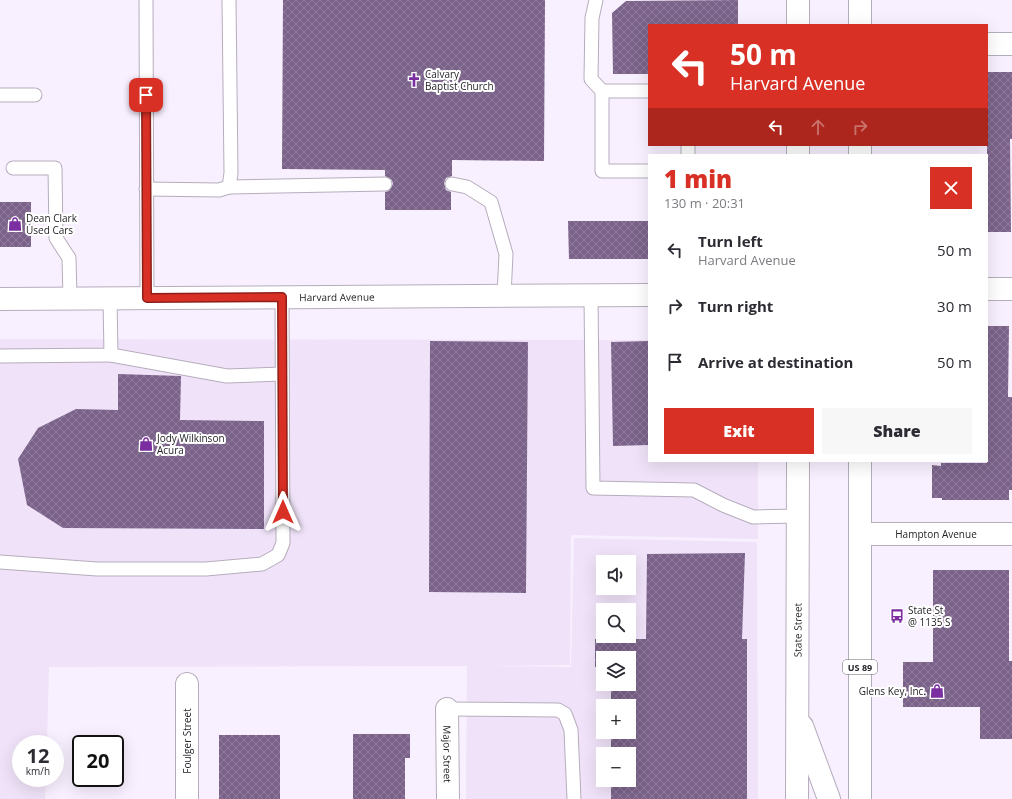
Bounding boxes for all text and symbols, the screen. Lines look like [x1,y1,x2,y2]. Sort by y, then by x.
text: 50 m [730,35,797,73]
icon: left [664,40,716,92]
place label: Calvary Baptist Church [425,67,494,93]
text: Harvard Avenue [730,71,865,95]
church icon: Calvary Baptist Church [406,72,422,88]
pin [129,78,163,112]
icon: arrive [135,84,157,106]
icon: left [765,116,787,138]
icon: ahead [807,116,829,138]
icon: right [849,116,871,138]
text: 1 min [664,162,732,195]
button: close [930,167,972,209]
text: 130 m · 20:31 [664,194,745,212]
place label: Dean Clark Used Cars [26,211,78,237]
shop icon: Dean Clark Used Cars [7,216,23,232]
text: Turn left [698,231,763,251]
icon: left [664,239,686,261]
text: 50 m [937,240,972,260]
text: Harvard Avenue [698,251,796,269]
street label: Harvard Avenue [299,290,375,304]
icon: right [664,295,686,317]
text: Turn right [698,296,773,316]
text: 30 m [937,296,972,316]
icon: arrive [664,351,686,373]
text: Arrive at destination [698,352,853,372]
text: 50 m [937,352,972,372]
button: Exit [664,408,814,454]
button: Share [822,408,972,454]
place label: Jody Wilkinson Acura [156,431,225,457]
shop icon: Jody Wilkinson Acura [138,436,154,452]
position arrow [262,491,304,533]
street label: Hampton Avenue [895,527,977,541]
map controls [596,555,636,787]
button: sound [596,555,636,595]
street label: State Street [790,602,805,657]
button: search [596,603,636,643]
place label: State St @ 1135 S [908,603,951,629]
bus stop icon: State St @ 1135 S [889,608,905,624]
button: layers [596,651,636,691]
road number: US 89 [843,660,877,674]
shop icon: Glens Key, Inc. [929,683,945,699]
place label: Glens Key, Inc. [859,684,926,698]
button: + [596,699,636,739]
street label: Foulger Street [180,708,194,774]
street label: Major Street [440,725,455,783]
speed limit sign: 20 [72,735,124,787]
text: 12 [27,742,49,769]
button: − [596,747,636,787]
text: km/h [26,764,50,778]

